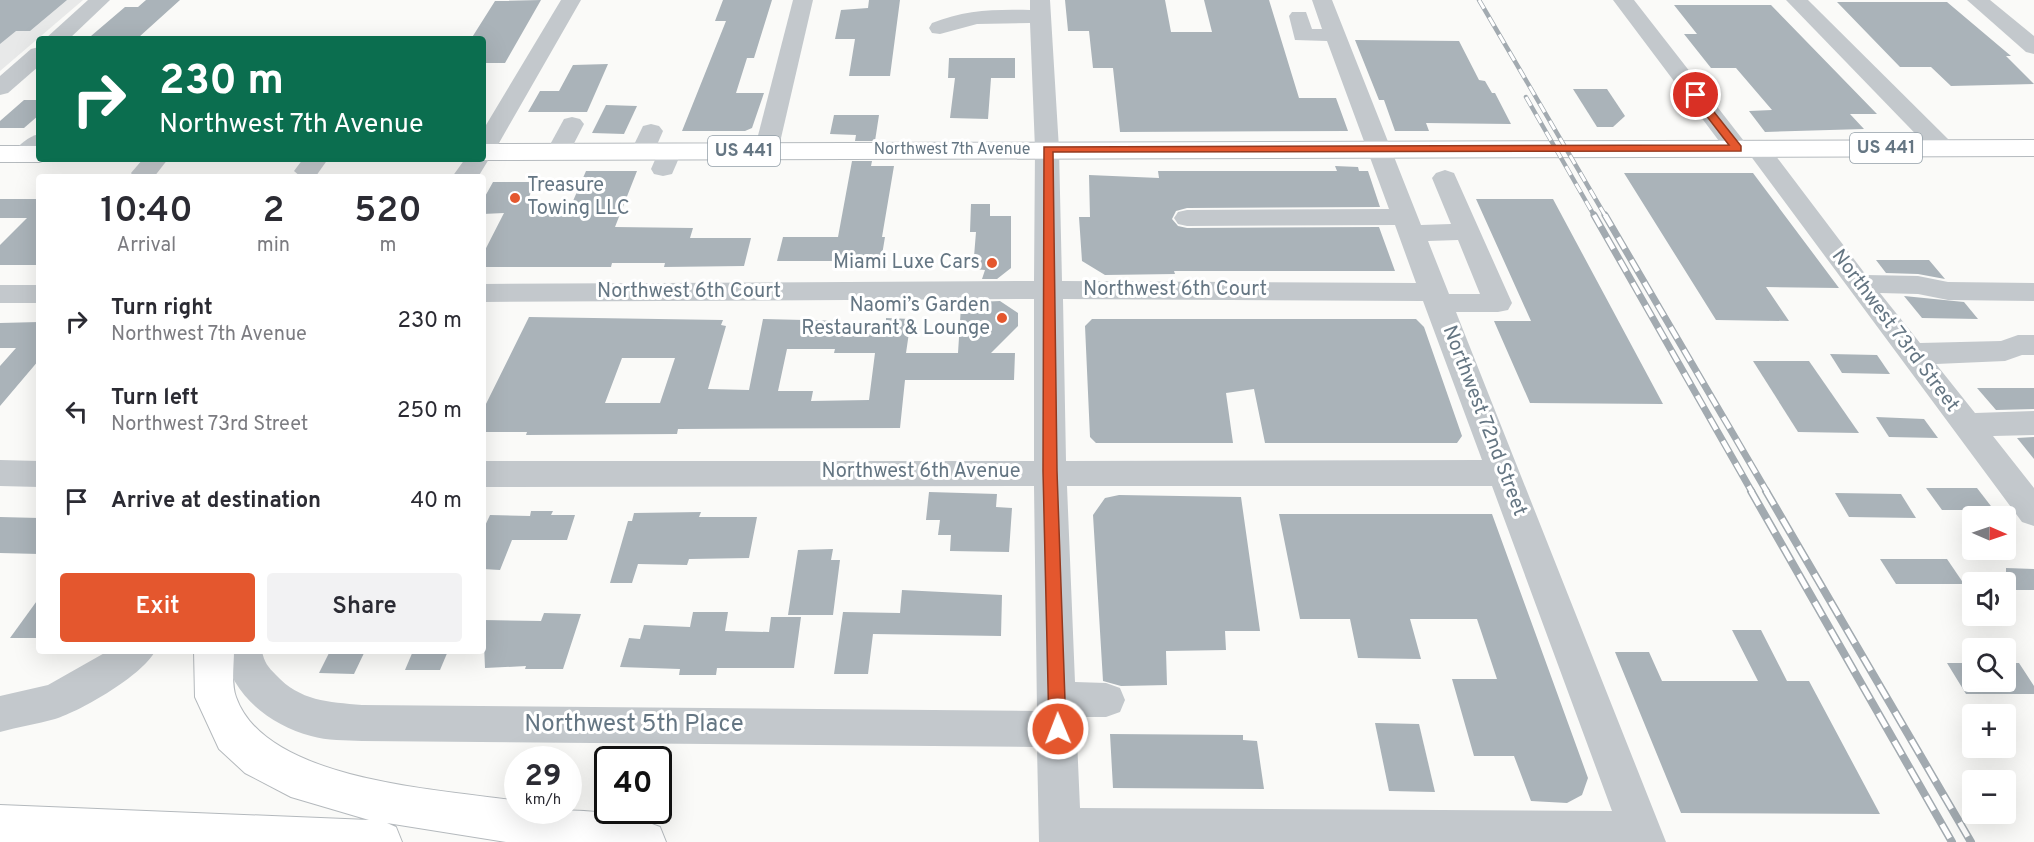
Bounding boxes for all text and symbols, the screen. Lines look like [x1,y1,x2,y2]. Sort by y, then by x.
text: 230 m [159,56,284,109]
icon: right [60,60,138,138]
pin [1670,69,1721,120]
icon: arrive [1679,78,1712,111]
text: Northwest 7th Avenue [159,108,423,142]
road number: US 441 [1850,133,1922,163]
road number: US 441 [708,136,780,166]
street label: Northwest 7th Avenue [874,140,1030,160]
place label: Treasure Towing LLC [527,173,630,222]
text: 10:40 [100,189,193,235]
text: 2 [262,189,284,235]
text: 520 [354,189,422,235]
marker: Treasure Towing LLC [508,191,522,205]
text: Arrival [117,233,176,259]
text: min [257,233,290,259]
text: m [380,233,397,259]
street label: Northwest 73rd Street [1825,244,1965,418]
place label: Miami Luxe Cars [833,250,980,276]
marker: Miami Luxe Cars [985,256,999,270]
street label: Northwest 6th Court [1083,277,1267,303]
street label: Northwest 6th Court [597,279,781,305]
place label: Naomi’s Garden Restaurant & Lounge [801,293,990,342]
text: Turn right [111,295,213,322]
icon: right [60,305,93,338]
text: 230 m [398,308,462,335]
marker: Naomi’s Garden Restaurant & Lounge [995,311,1009,325]
text: Northwest 7th Avenue [111,322,307,348]
street label: Northwest 72nd Street [1436,322,1532,520]
text: Turn left [111,385,199,412]
icon: left [60,395,93,428]
text: 250 m [397,398,462,425]
text: Northwest 73rd Street [111,412,308,438]
street label: Northwest 6th Avenue [822,459,1020,485]
icon: arrive [60,485,93,518]
text: Arrive at destination [111,488,321,515]
text: 40 m [410,488,462,515]
north arrow [1962,506,2016,560]
map controls [1962,506,2016,824]
button: sound [1962,572,2016,626]
button: Exit [60,573,255,642]
button: Share [267,573,462,642]
button: search [1962,638,2016,692]
position arrow [1026,697,1090,761]
button: + [1962,704,2016,758]
street label: Northwest 5th Place [524,710,744,740]
speed limit sign: 40 [594,746,672,824]
text: 29 [525,759,561,796]
button: − [1962,770,2016,824]
text: km/h [525,791,561,810]

